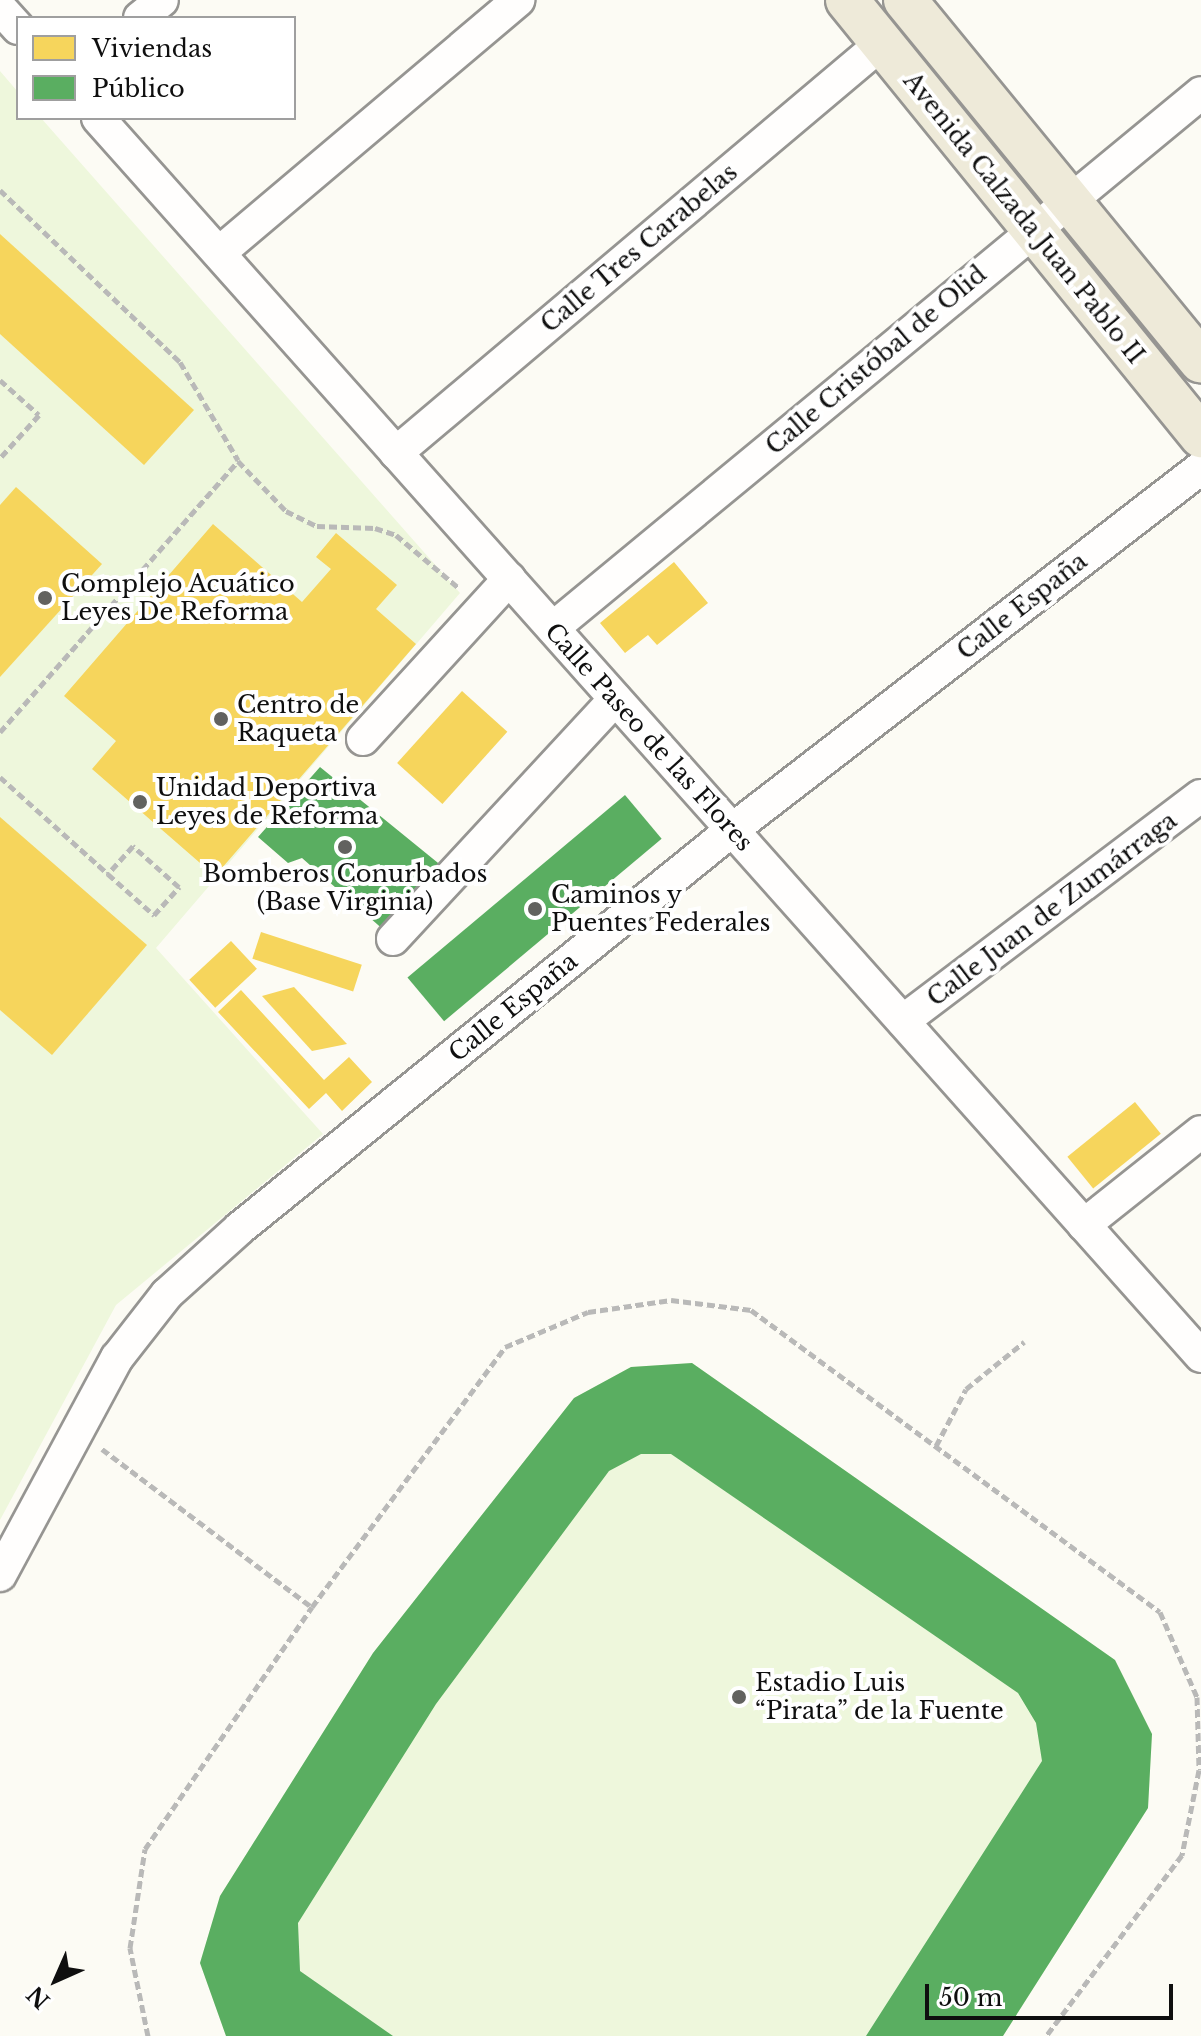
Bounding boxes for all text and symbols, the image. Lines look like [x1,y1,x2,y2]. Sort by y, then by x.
legend [16,16,296,120]
text: Viviendas [92,34,212,63]
street label: Avenida Calzada Juan Pablo II [897,66,1151,370]
text: Público [92,74,185,103]
street label: Calle Tres Carabelas [535,157,743,339]
street label: Calle Cristóbal de Olid [760,259,992,461]
street label: Calle España [951,546,1093,666]
place label: Complejo Acuático Leyes De Reforma [61,570,296,626]
marker: Complejo Acuático Leyes De Reforma [36,589,54,607]
street label: Calle Paseo de las Flores [539,617,759,857]
place label: Centro de Raqueta [237,691,359,747]
marker: Centro de Raqueta [212,710,230,728]
place label: Unidad Deportiva Leyes de Reforma [156,774,378,830]
marker: Unidad Deportiva Leyes de Reforma [131,793,149,811]
street label: Calle Juan de Zumárraga [922,806,1182,1012]
marker: Bomberos Conurbados (Base Virginia) [336,838,354,856]
place label: Bomberos Conurbados (Base Virginia) [203,860,487,916]
place label: Caminos y Puentes Federales [551,881,770,937]
marker: Caminos y Puentes Federales [526,900,544,918]
street label: Calle España [443,947,583,1067]
place label: Estadio Luis “Pirata” de la Fuente [755,1669,1005,1725]
marker: Estadio Luis “Pirata” de la Fuente [730,1688,748,1706]
north arrow [16,1940,96,2020]
scale bar [929,1968,1177,2018]
text: N [22,1980,56,2014]
text: 50 m [939,1983,1002,2012]

